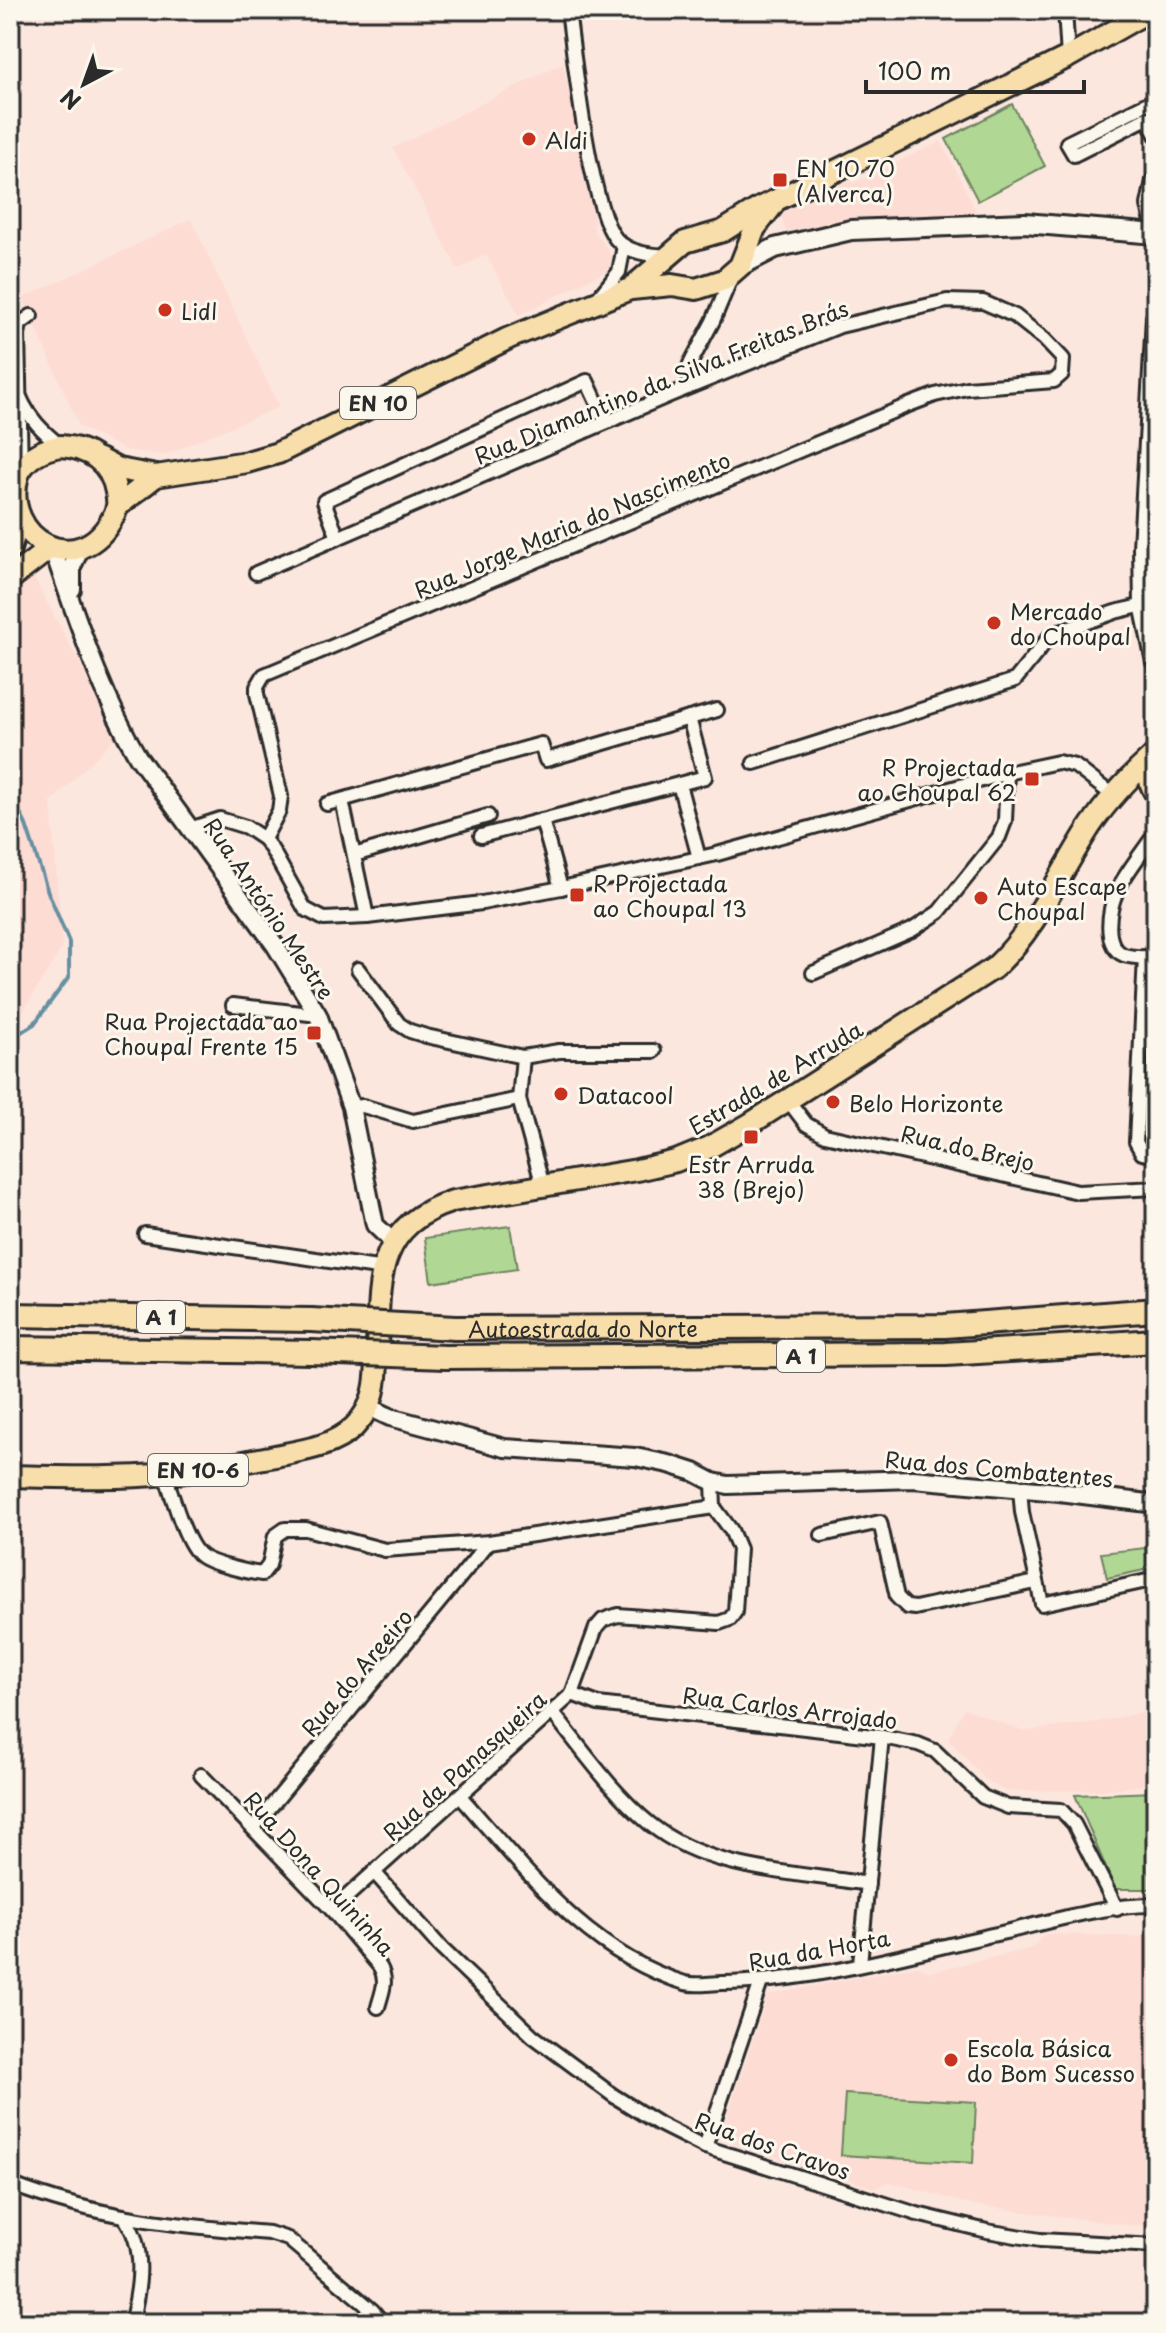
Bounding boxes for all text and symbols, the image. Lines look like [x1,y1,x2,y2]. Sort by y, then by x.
north arrow [44,44,124,124]
scale bar [866,44,1084,94]
text: 100 m [878,52,951,88]
text: N [52,82,87,118]
place label: Aldi [545,123,588,156]
marker: Aldi [520,130,538,148]
place label: EN 10 70 (Alverca) [796,151,895,209]
marker: EN 10 70 (Alverca) [771,171,789,189]
street label: Rua Diamantino da Silva Freitas Brás [469,291,853,471]
place label: Lidl [181,294,217,327]
marker: Lidl [156,301,174,319]
road number: EN 10 [340,387,416,419]
street label: Rua Jorge Maria do Nascimento [409,442,735,606]
place label: Mercado do Choupal [1010,594,1131,652]
marker: Mercado do Choupal [985,614,1003,632]
place label: R Projectada ao Choupal 62 [858,750,1016,808]
marker: R Projectada ao Choupal 62 [1023,770,1041,788]
street label: Rua António Mestre [197,810,343,1006]
place label: R Projectada ao Choupal 13 [593,866,747,924]
place label: Auto Escape Choupal [997,869,1127,927]
marker: R Projectada ao Choupal 13 [568,886,586,904]
marker: Auto Escape Choupal [972,889,990,907]
place label: Rua Projectada ao Choupal Frente 15 [104,1004,298,1062]
street label: Estrada de Arruda [682,1012,869,1142]
marker: Rua Projectada ao Choupal Frente 15 [305,1024,323,1042]
place label: Datacool [577,1078,673,1111]
marker: Datacool [552,1085,570,1103]
place label: Belo Horizonte [849,1086,1003,1119]
marker: Belo Horizonte [824,1093,842,1111]
street label: Rua do Brejo [898,1116,1038,1178]
marker: Estr Arruda 38 (Brejo) [742,1128,760,1146]
place label: Estr Arruda 38 (Brejo) [688,1147,815,1205]
road number: A 1 [137,1301,185,1333]
street label: Autoestrada do Norte [468,1311,698,1344]
road number: A 1 [777,1340,825,1372]
street label: Rua dos Combatentes [884,1442,1114,1494]
road number: EN 10-6 [148,1454,248,1486]
street label: Rua do Areeiro [293,1601,419,1743]
street label: Rua Carlos Arrojado [681,1677,899,1737]
street label: Rua da Panasqueira [375,1682,553,1848]
street label: Rua Dona Quininha [237,1783,403,1963]
street label: Rua da Horta [746,1920,892,1978]
place label: Escola Básica do Bom Sucesso [967,2031,1135,2089]
marker: Escola Básica do Bom Sucesso [942,2051,960,2069]
street label: Rua dos Cravos [691,2103,855,2187]

